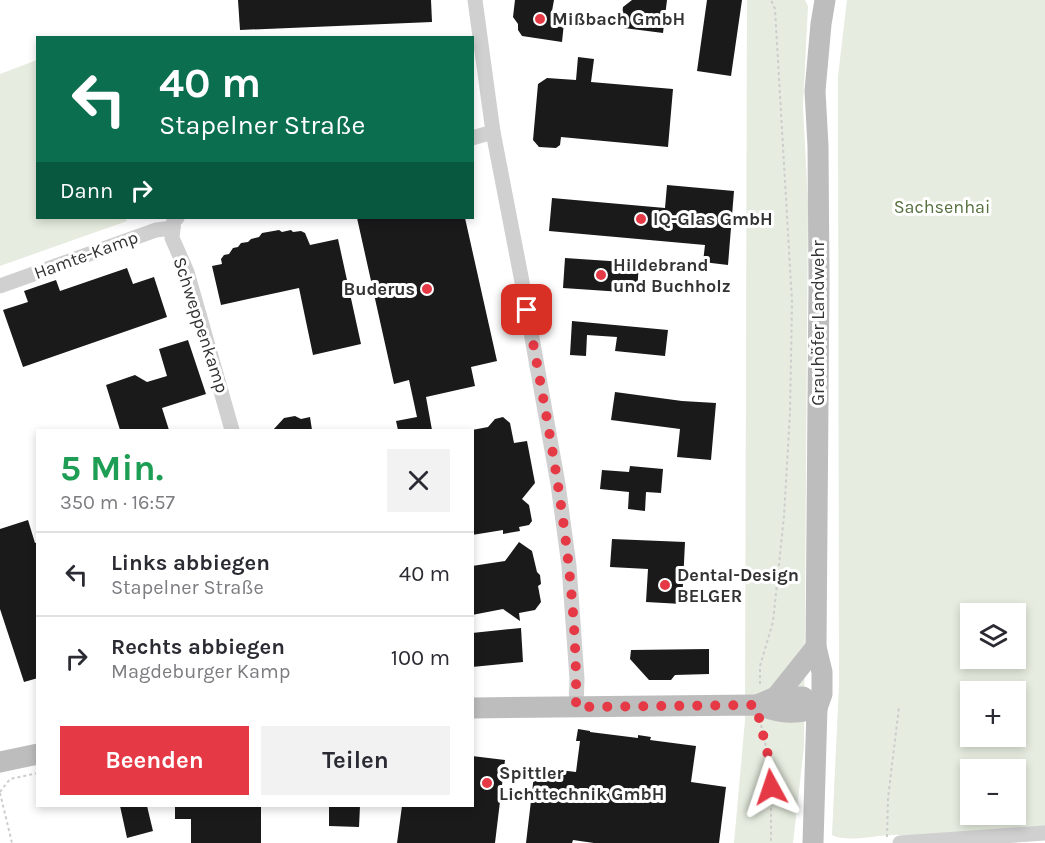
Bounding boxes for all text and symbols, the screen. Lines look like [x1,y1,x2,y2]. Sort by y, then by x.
place label: Mißbach GmbH [552,8,685,30]
marker: Mißbach GmbH [533,12,547,26]
text: 40 m [159,58,261,108]
icon: left [60,60,138,138]
text: Stapelner Straße [159,109,365,141]
icon: right [125,174,158,207]
text: Dann [60,178,113,204]
park label: Sachsenhai [894,196,990,218]
place label: IQ-Glas GmbH [653,208,773,230]
marker: IQ-Glas GmbH [634,212,648,226]
street label: Hamte-Kamp [31,226,141,284]
street label: Grauhöfer Landwehr [807,240,829,406]
street label: Schweppenkamp [169,254,233,396]
place label: Hildebrand und Buchholz [613,254,731,297]
marker: Hildebrand und Buchholz [594,268,608,282]
place label: Buderus [344,278,415,300]
marker: Buderus [420,282,434,296]
pin [501,284,552,335]
icon: arrive [510,293,543,326]
text: 5 Min. [60,447,164,489]
button: close [387,449,450,512]
text: 350 m · 16:57 [60,491,175,514]
text: Links abbiegen [111,550,270,576]
icon: left [60,558,93,591]
text: 40 m [399,561,450,587]
place label: Dental-Design BELGER [677,564,799,607]
text: Stapelner Straße [111,576,264,599]
marker: Dental-Design BELGER [658,578,672,592]
map controls [960,603,1026,825]
button: layers [960,603,1026,669]
text: Rechts abbiegen [111,634,285,660]
icon: right [60,642,93,675]
text: 100 m [391,645,450,671]
text: Magdeburger Kamp [111,660,290,683]
button: + [960,681,1026,747]
button: Beenden [60,726,249,795]
button: Teilen [261,726,450,795]
position arrow [739,755,803,819]
button: − [960,759,1026,825]
place label: Spittler Lichttechnik GmbH [499,762,664,805]
marker: Spittler Lichttechnik GmbH [480,776,494,790]

